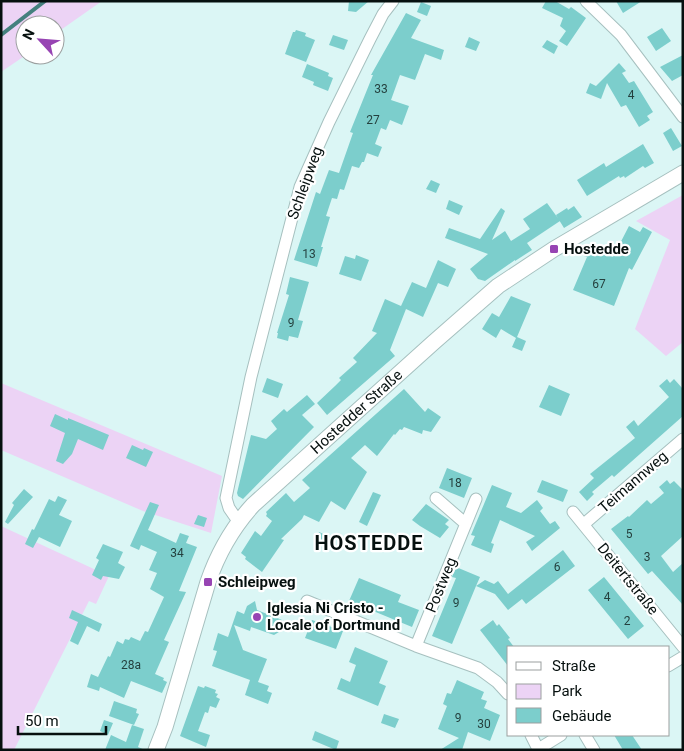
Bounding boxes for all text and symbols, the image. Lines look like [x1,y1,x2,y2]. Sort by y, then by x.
north arrow [15,15,65,65]
text: N [19,26,38,42]
house number: 33 [374,82,388,96]
house number: 4 [628,88,635,102]
house number: 27 [366,113,380,127]
street label: Schleipweg [283,144,327,222]
place label: Hostedde [564,240,629,258]
marker: Hostedde [548,243,560,255]
house number: 13 [302,247,316,261]
house number: 67 [592,277,606,291]
house number: 9 [288,316,294,330]
street label: Hostedder Straße [307,366,406,458]
street label: Teimannweg [595,447,671,517]
house number: 18 [448,476,462,490]
house number: 5 [626,527,633,541]
district label: HOSTEDDE [314,531,424,555]
street label: Deitertstraße [594,539,662,619]
house number: 34 [170,546,184,560]
house number: 3 [644,550,650,564]
street label: Postweg [422,555,460,615]
house number: 6 [554,560,561,574]
place label: Schleipweg [218,573,296,591]
marker: Schleipweg [202,576,214,588]
house number: 4 [604,590,611,604]
house number: 9 [453,596,459,610]
place label: Iglesia Ni Cristo - Locale of Dortmund [267,599,400,634]
marker: Iglesia Ni Cristo - Locale of Dortmund [251,611,263,623]
house number: 2 [624,614,631,628]
legend [507,646,669,736]
text: Straße [552,657,596,675]
house number: 28a [121,658,141,672]
text: Park [552,682,583,700]
scale bar [18,704,105,736]
text: Gebäude [552,707,611,725]
house number: 9 [455,711,461,725]
text: 50 m [25,712,59,730]
house number: 30 [477,717,491,731]

